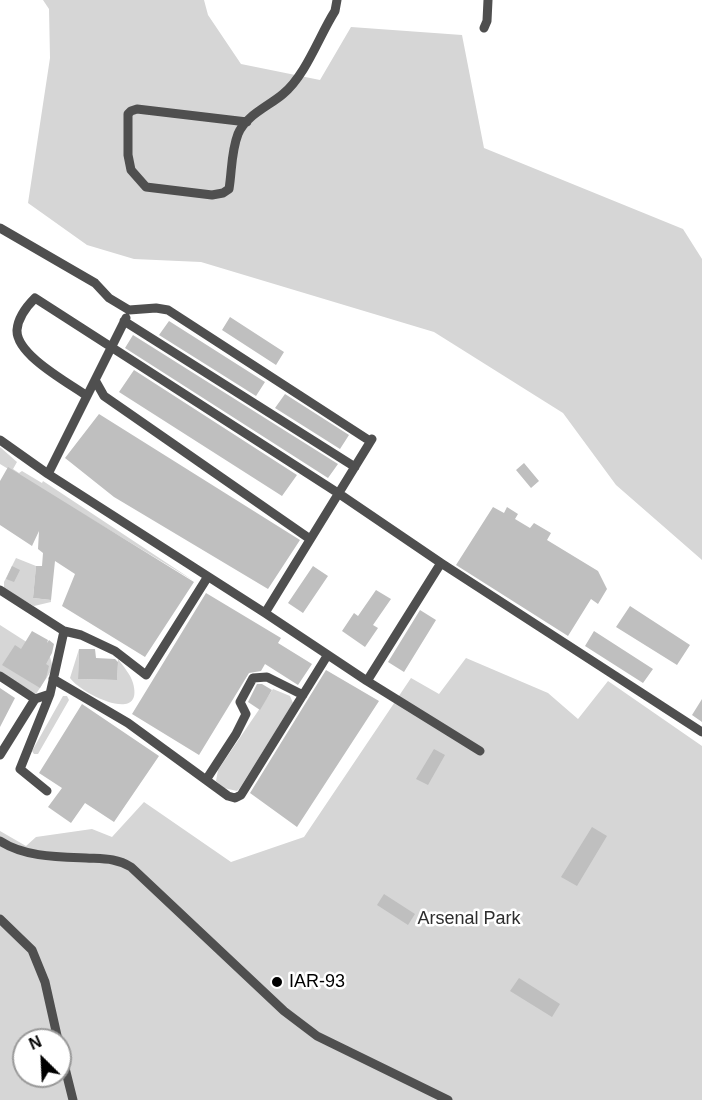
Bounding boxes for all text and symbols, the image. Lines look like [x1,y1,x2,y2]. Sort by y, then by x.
park label: Arsenal Park [417,908,521,930]
place label: IAR-93 [289,971,345,993]
marker: IAR-93 [270,975,284,989]
north arrow [12,1028,72,1088]
text: N [27,1033,44,1053]

